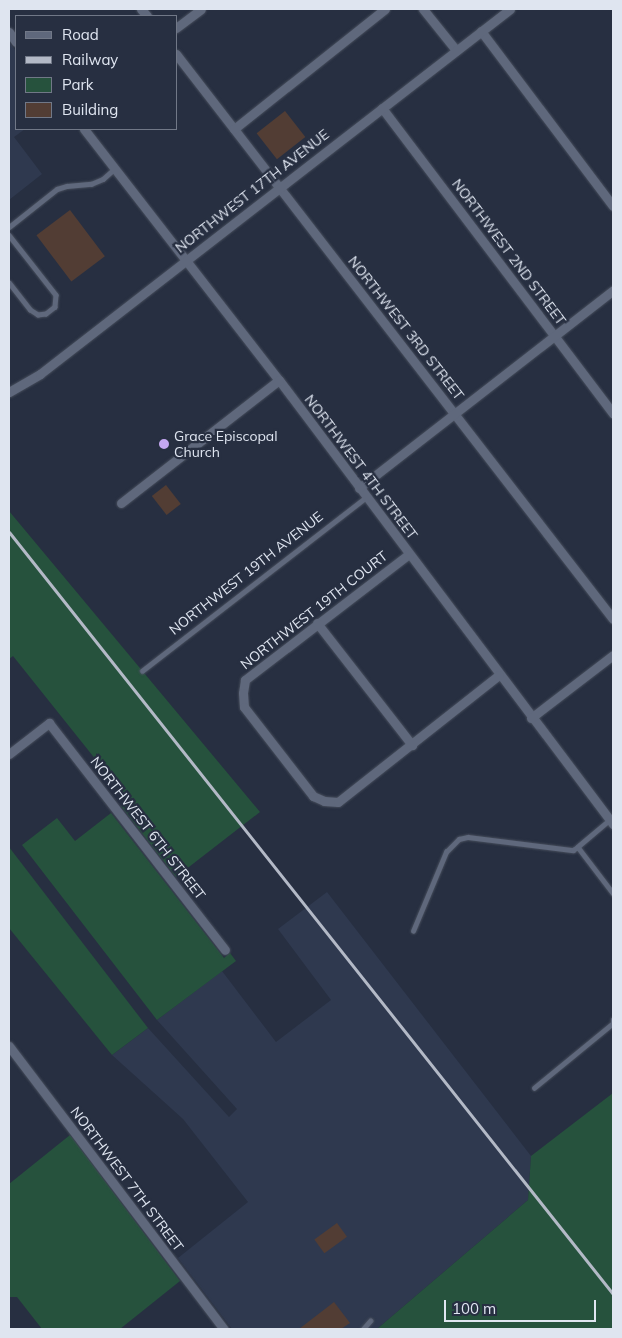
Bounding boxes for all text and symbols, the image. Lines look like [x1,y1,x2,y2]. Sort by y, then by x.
legend [15,15,178,130]
text: Road [62,25,99,44]
text: Railway [62,50,118,69]
text: Park [62,75,94,94]
text: Building [62,100,118,119]
street label: NORTHWEST 17TH AVENUE [172,126,332,256]
street label: NORTHWEST 2ND STREET [449,176,569,328]
street label: NORTHWEST 3RD STREET [345,253,467,403]
street label: NORTHWEST 4TH STREET [301,391,421,543]
place label: Grace Episcopal Church [174,428,278,461]
marker: Grace Episcopal Church [158,438,170,450]
street label: NORTHWEST 19TH AVENUE [166,508,326,638]
street label: NORTHWEST 19TH COURT [237,547,391,673]
street label: NORTHWEST 6TH STREET [87,753,209,903]
street label: NORTHWEST 7TH STREET [67,1103,187,1255]
scale bar [447,1290,600,1322]
text: 100 m [452,1299,496,1318]

